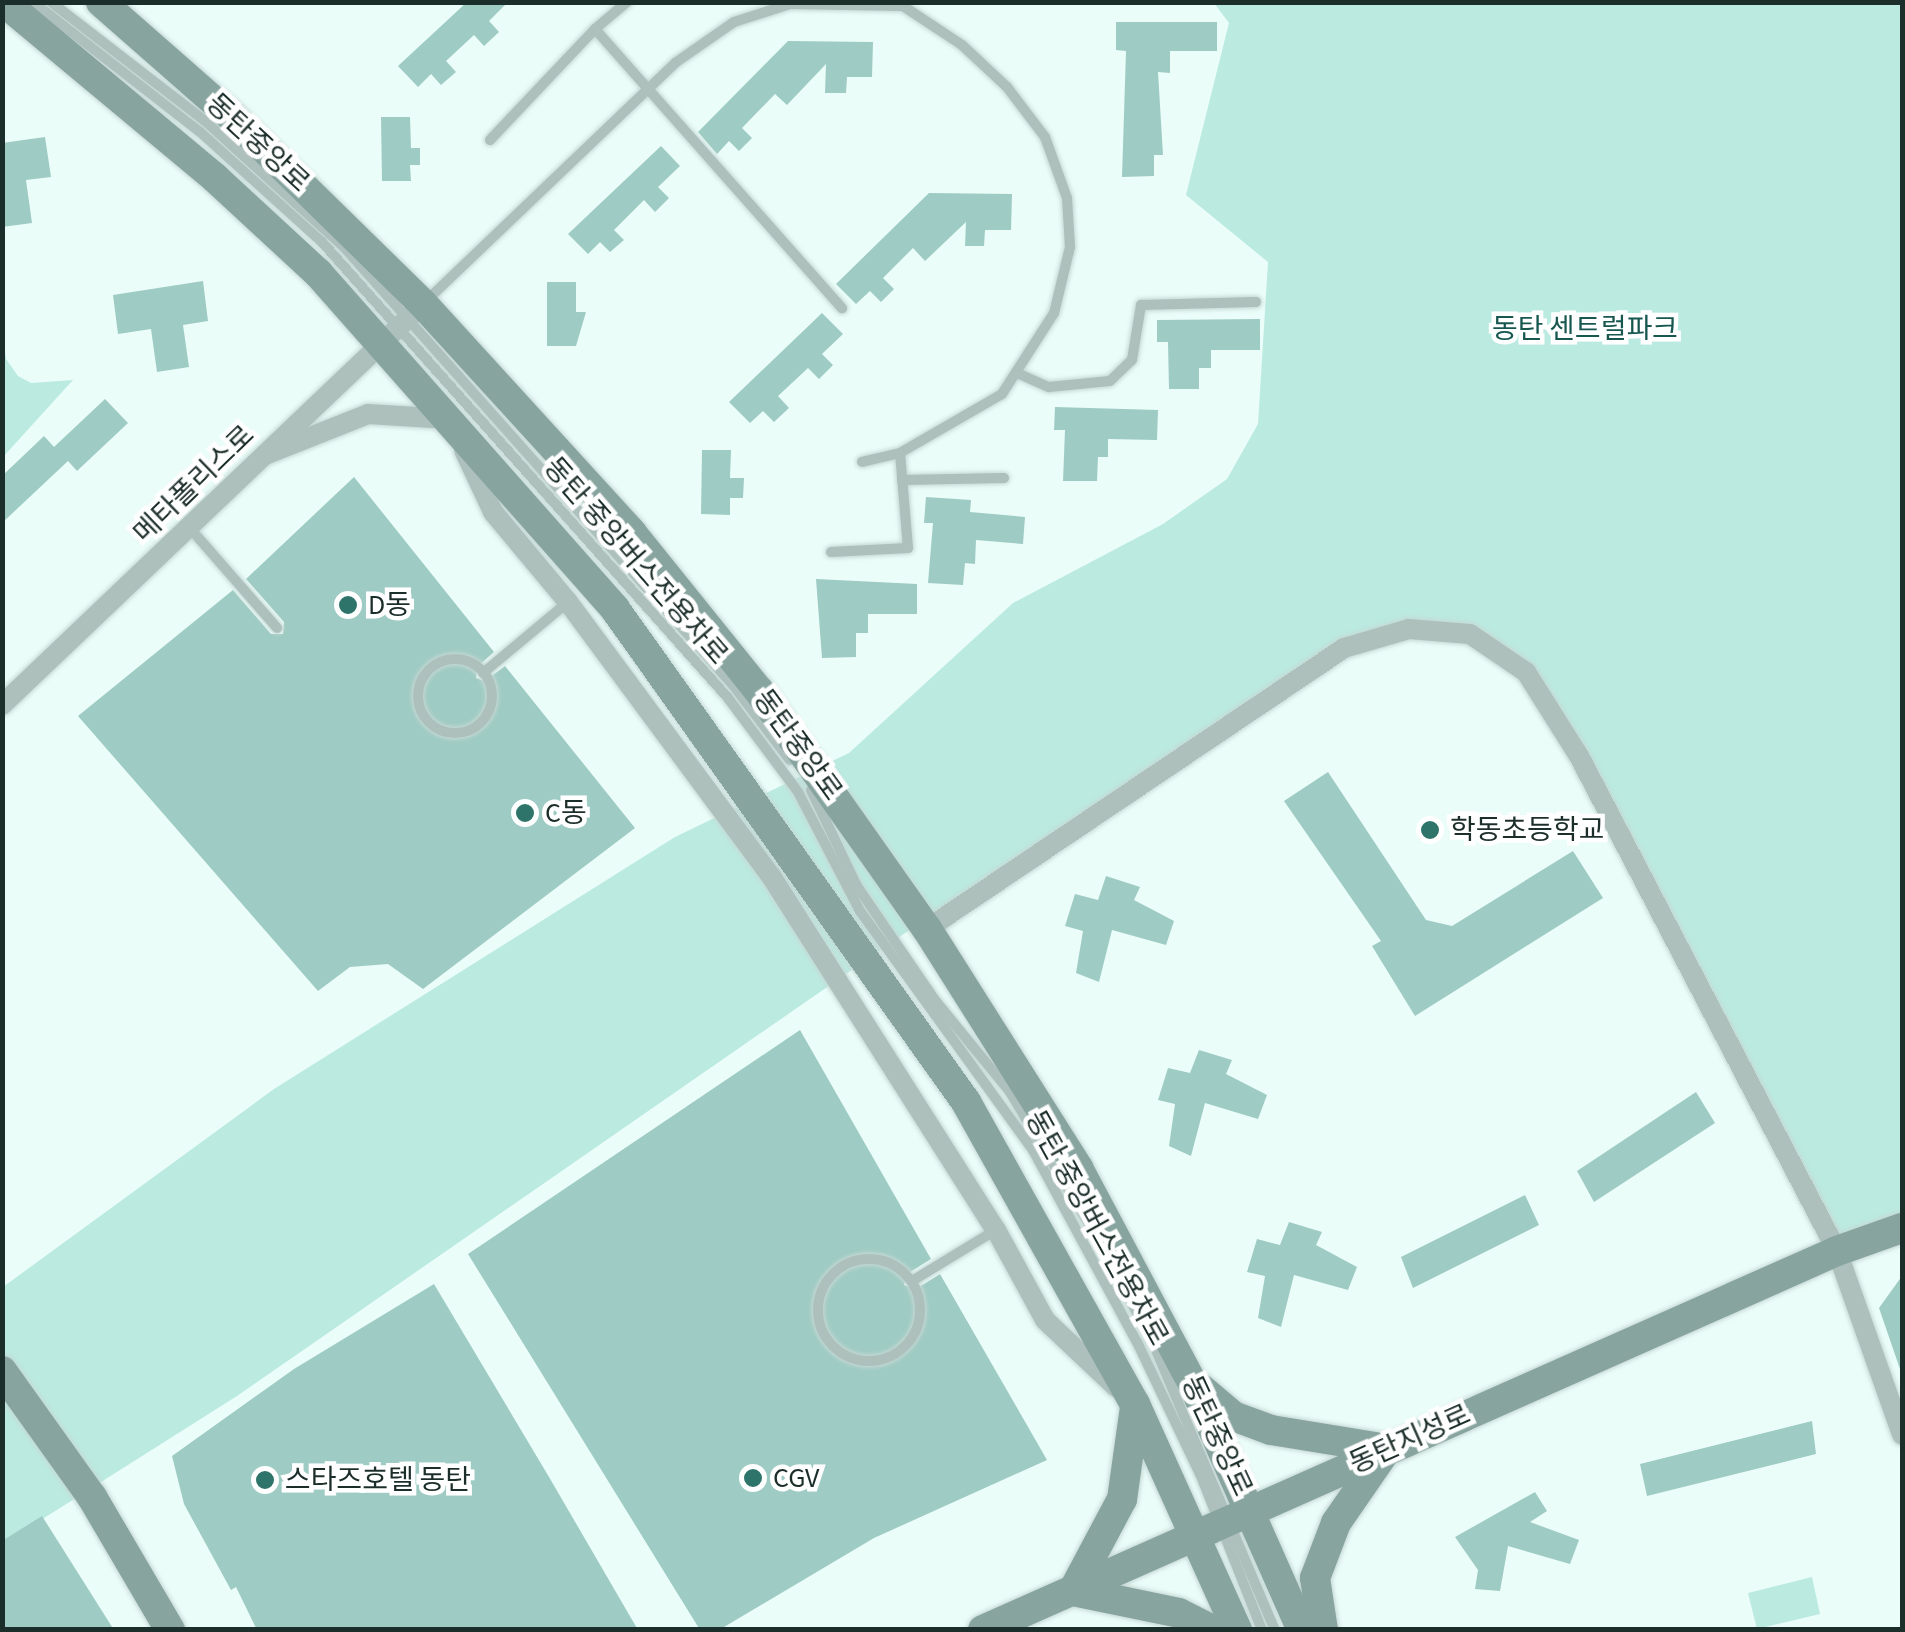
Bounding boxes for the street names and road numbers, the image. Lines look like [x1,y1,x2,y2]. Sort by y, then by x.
street label: 동탄중앙로 [199,87,317,199]
street label: 메타폴리스로 [127,418,261,550]
street label: 동탄 중앙버스전용차로 [537,451,735,671]
street label: 동탄중앙로 [747,683,849,807]
street label: 동탄 중앙버스전용차로 [1019,1105,1175,1351]
street label: 동탄중앙로 [1175,1371,1259,1501]
street label: 동탄지성로 [1344,1397,1476,1481]

